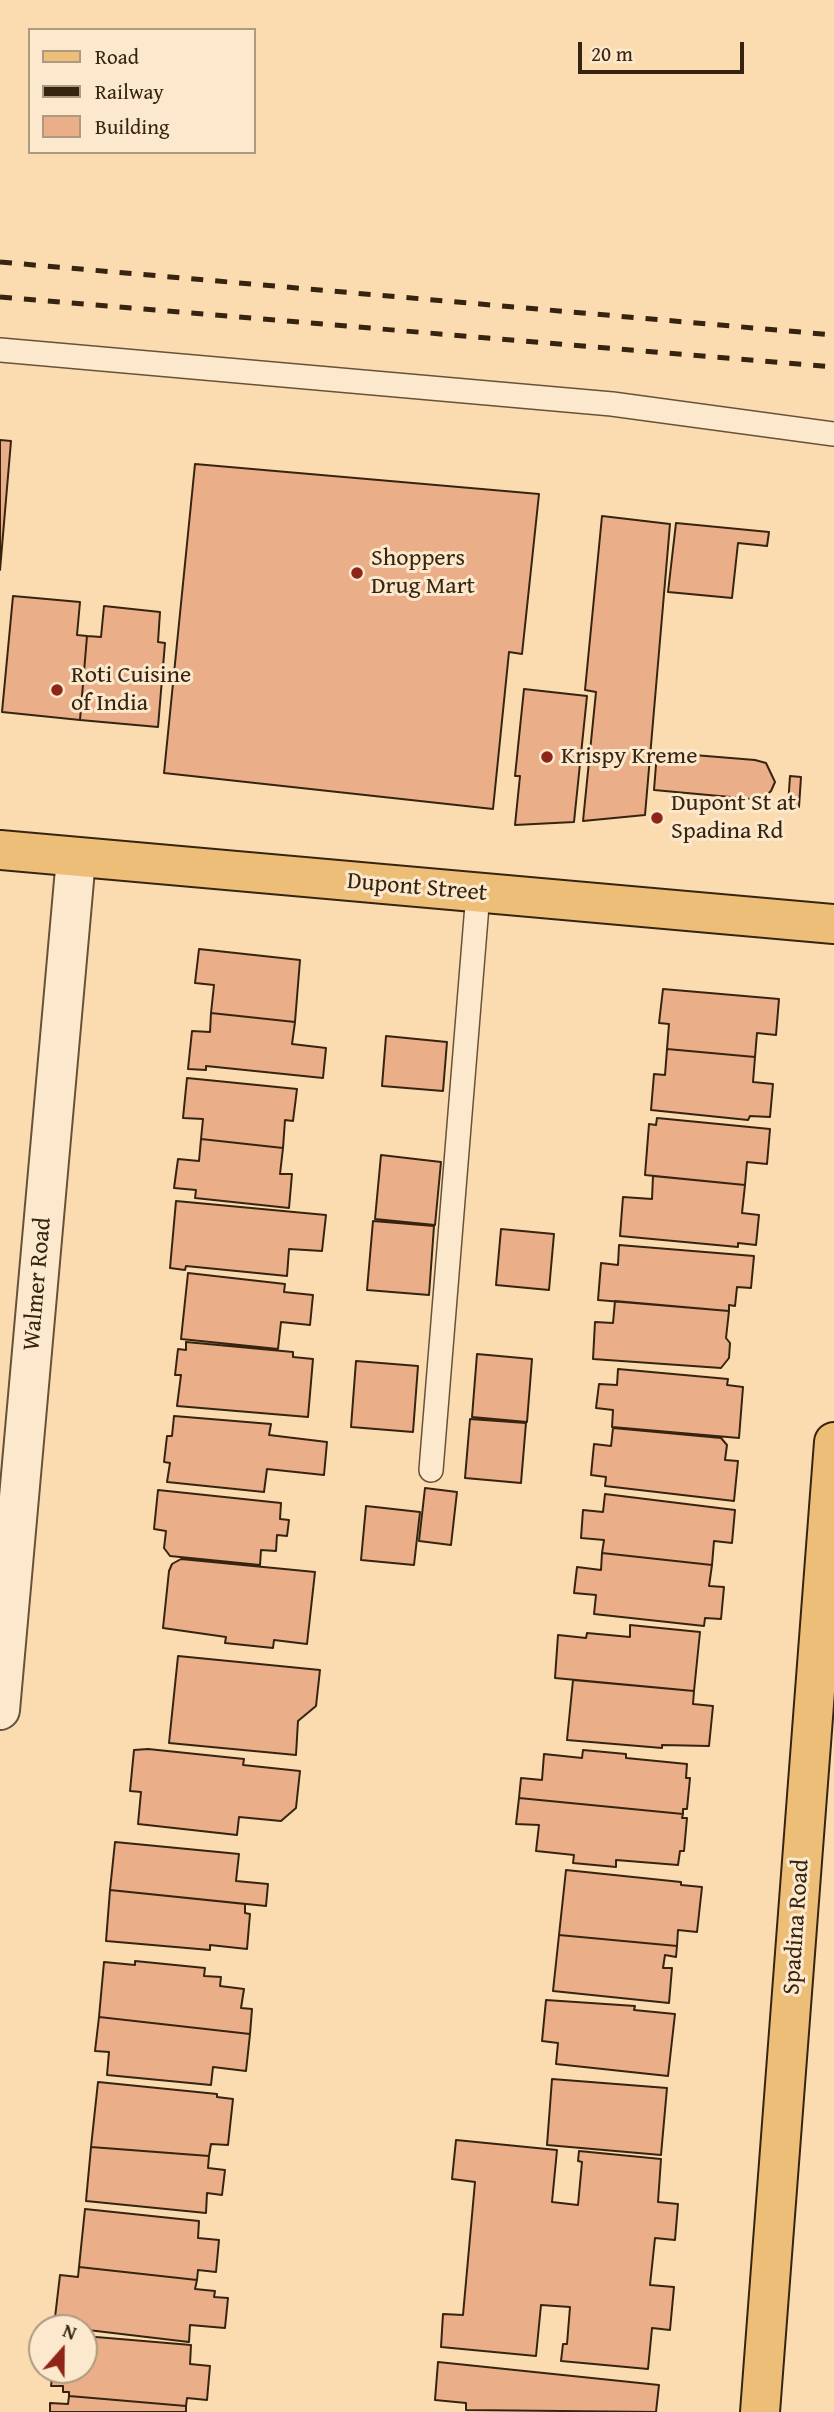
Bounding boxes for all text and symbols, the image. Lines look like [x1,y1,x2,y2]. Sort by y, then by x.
legend [28,28,256,154]
scale bar [582,28,748,72]
text: 20 m [591,38,633,69]
text: Road [95,41,139,72]
text: Railway [95,76,164,107]
text: Building [95,111,169,142]
place label: Shoppers Drug Mart [371,545,475,601]
marker: Shoppers Drug Mart [349,565,365,581]
place label: Roti Cuisine of India [71,662,191,718]
marker: Roti Cuisine of India [49,682,65,698]
place label: Krispy Kreme [561,743,697,771]
marker: Krispy Kreme [539,749,555,765]
place label: Dupont St at Spadina Rd [671,790,796,846]
marker: Dupont St at Spadina Rd [649,810,665,826]
street label: Dupont Street [346,868,488,908]
street label: Walmer Road [18,1216,58,1352]
street label: Spadina Road [778,1858,816,1996]
north arrow [28,2314,98,2384]
text: N [59,2316,81,2347]

